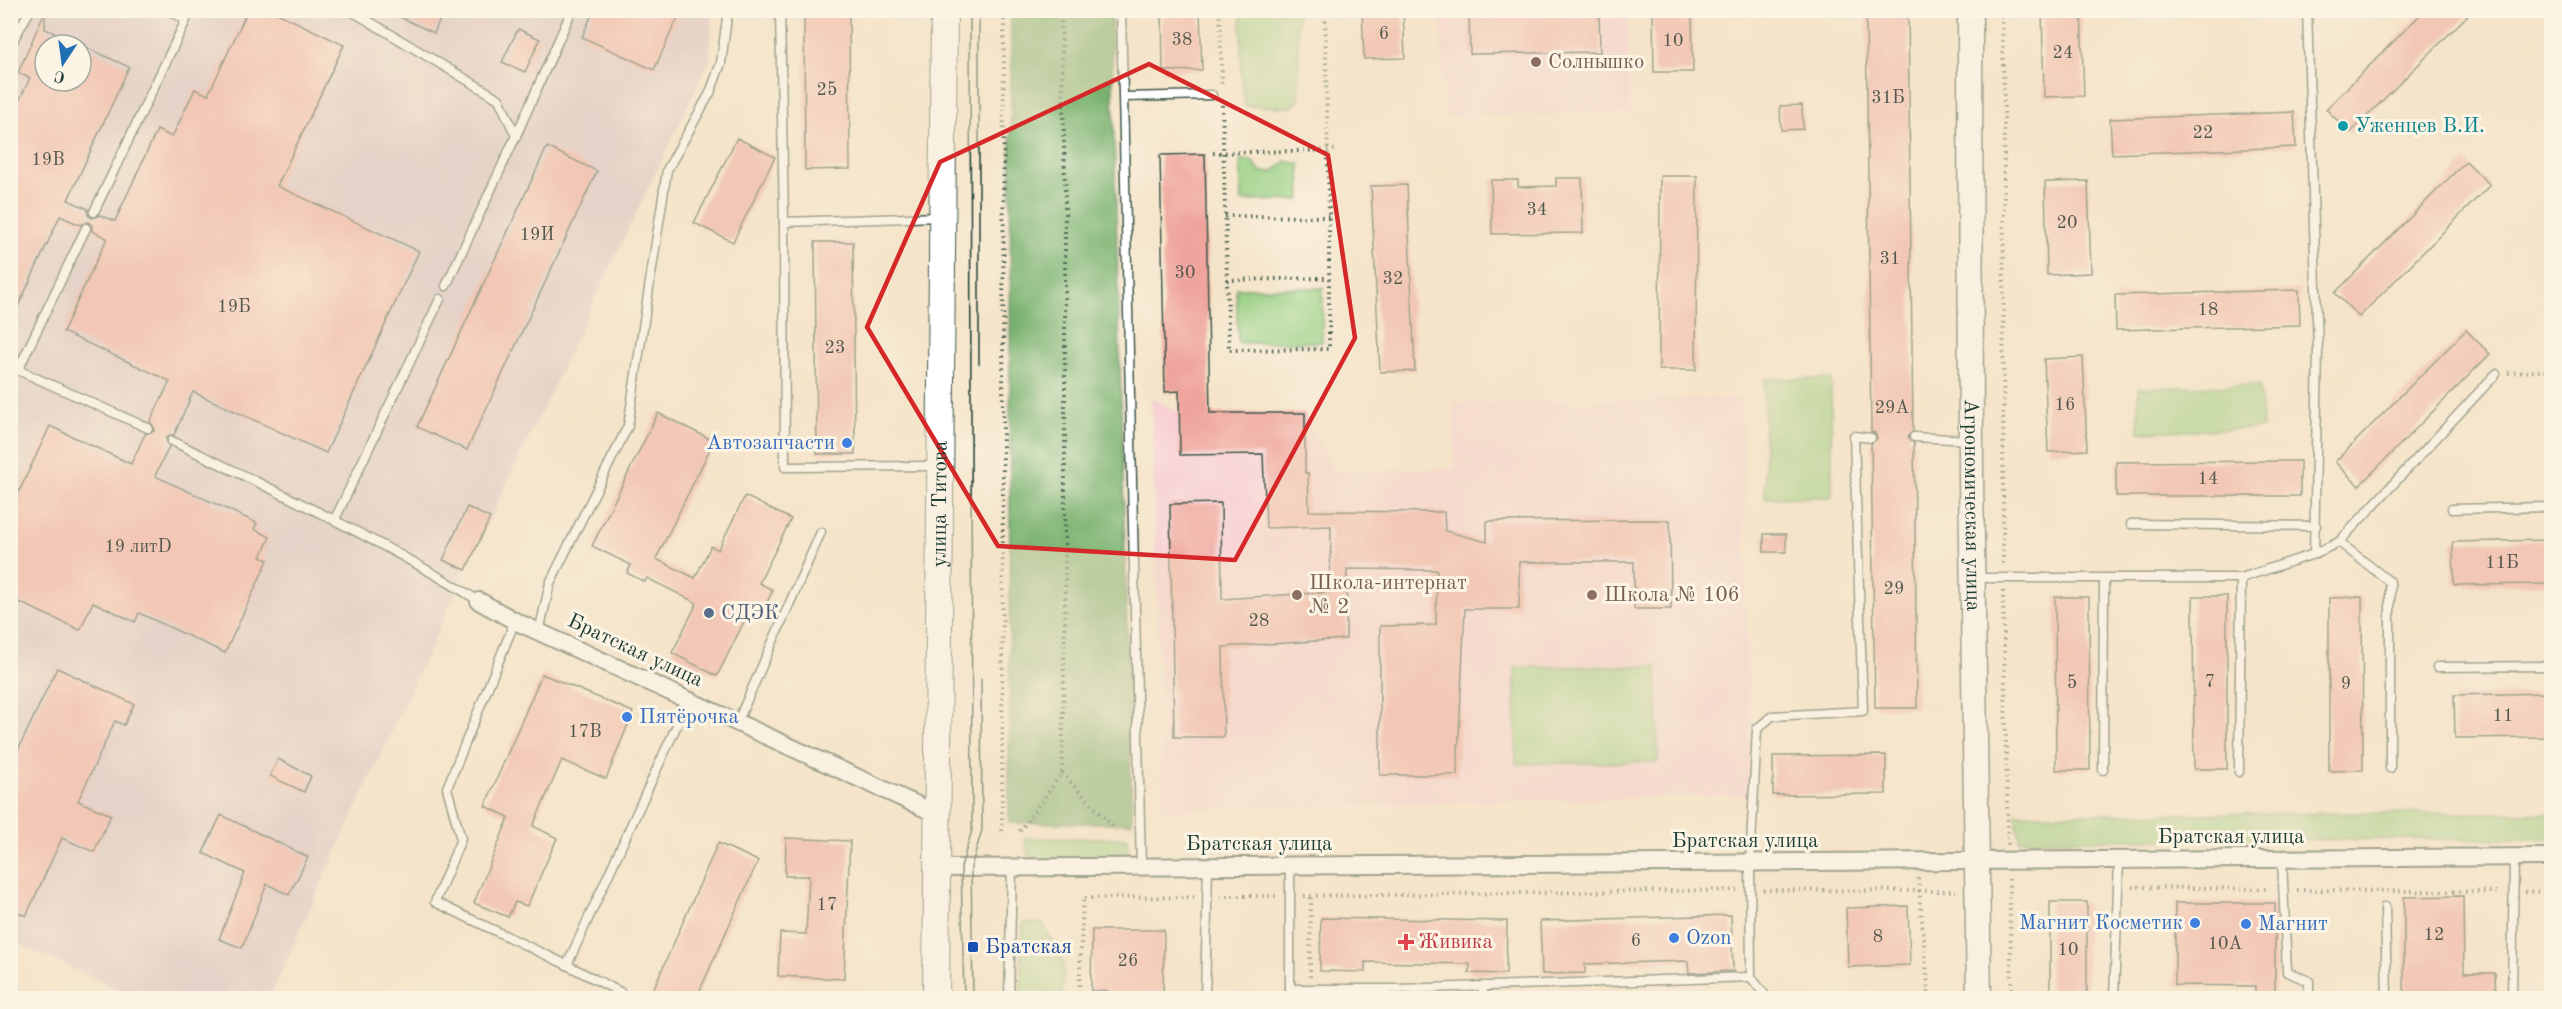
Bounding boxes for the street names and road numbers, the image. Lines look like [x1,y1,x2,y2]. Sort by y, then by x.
street label: Агрономическая улица [1960,399,1984,611]
street label: улица Титова [929,441,951,567]
street label: Братская улица [564,611,706,691]
street label: Братская улица [2158,827,2304,848]
street label: Братская улица [1672,831,1818,852]
street label: Братская улица [1186,834,1332,855]

